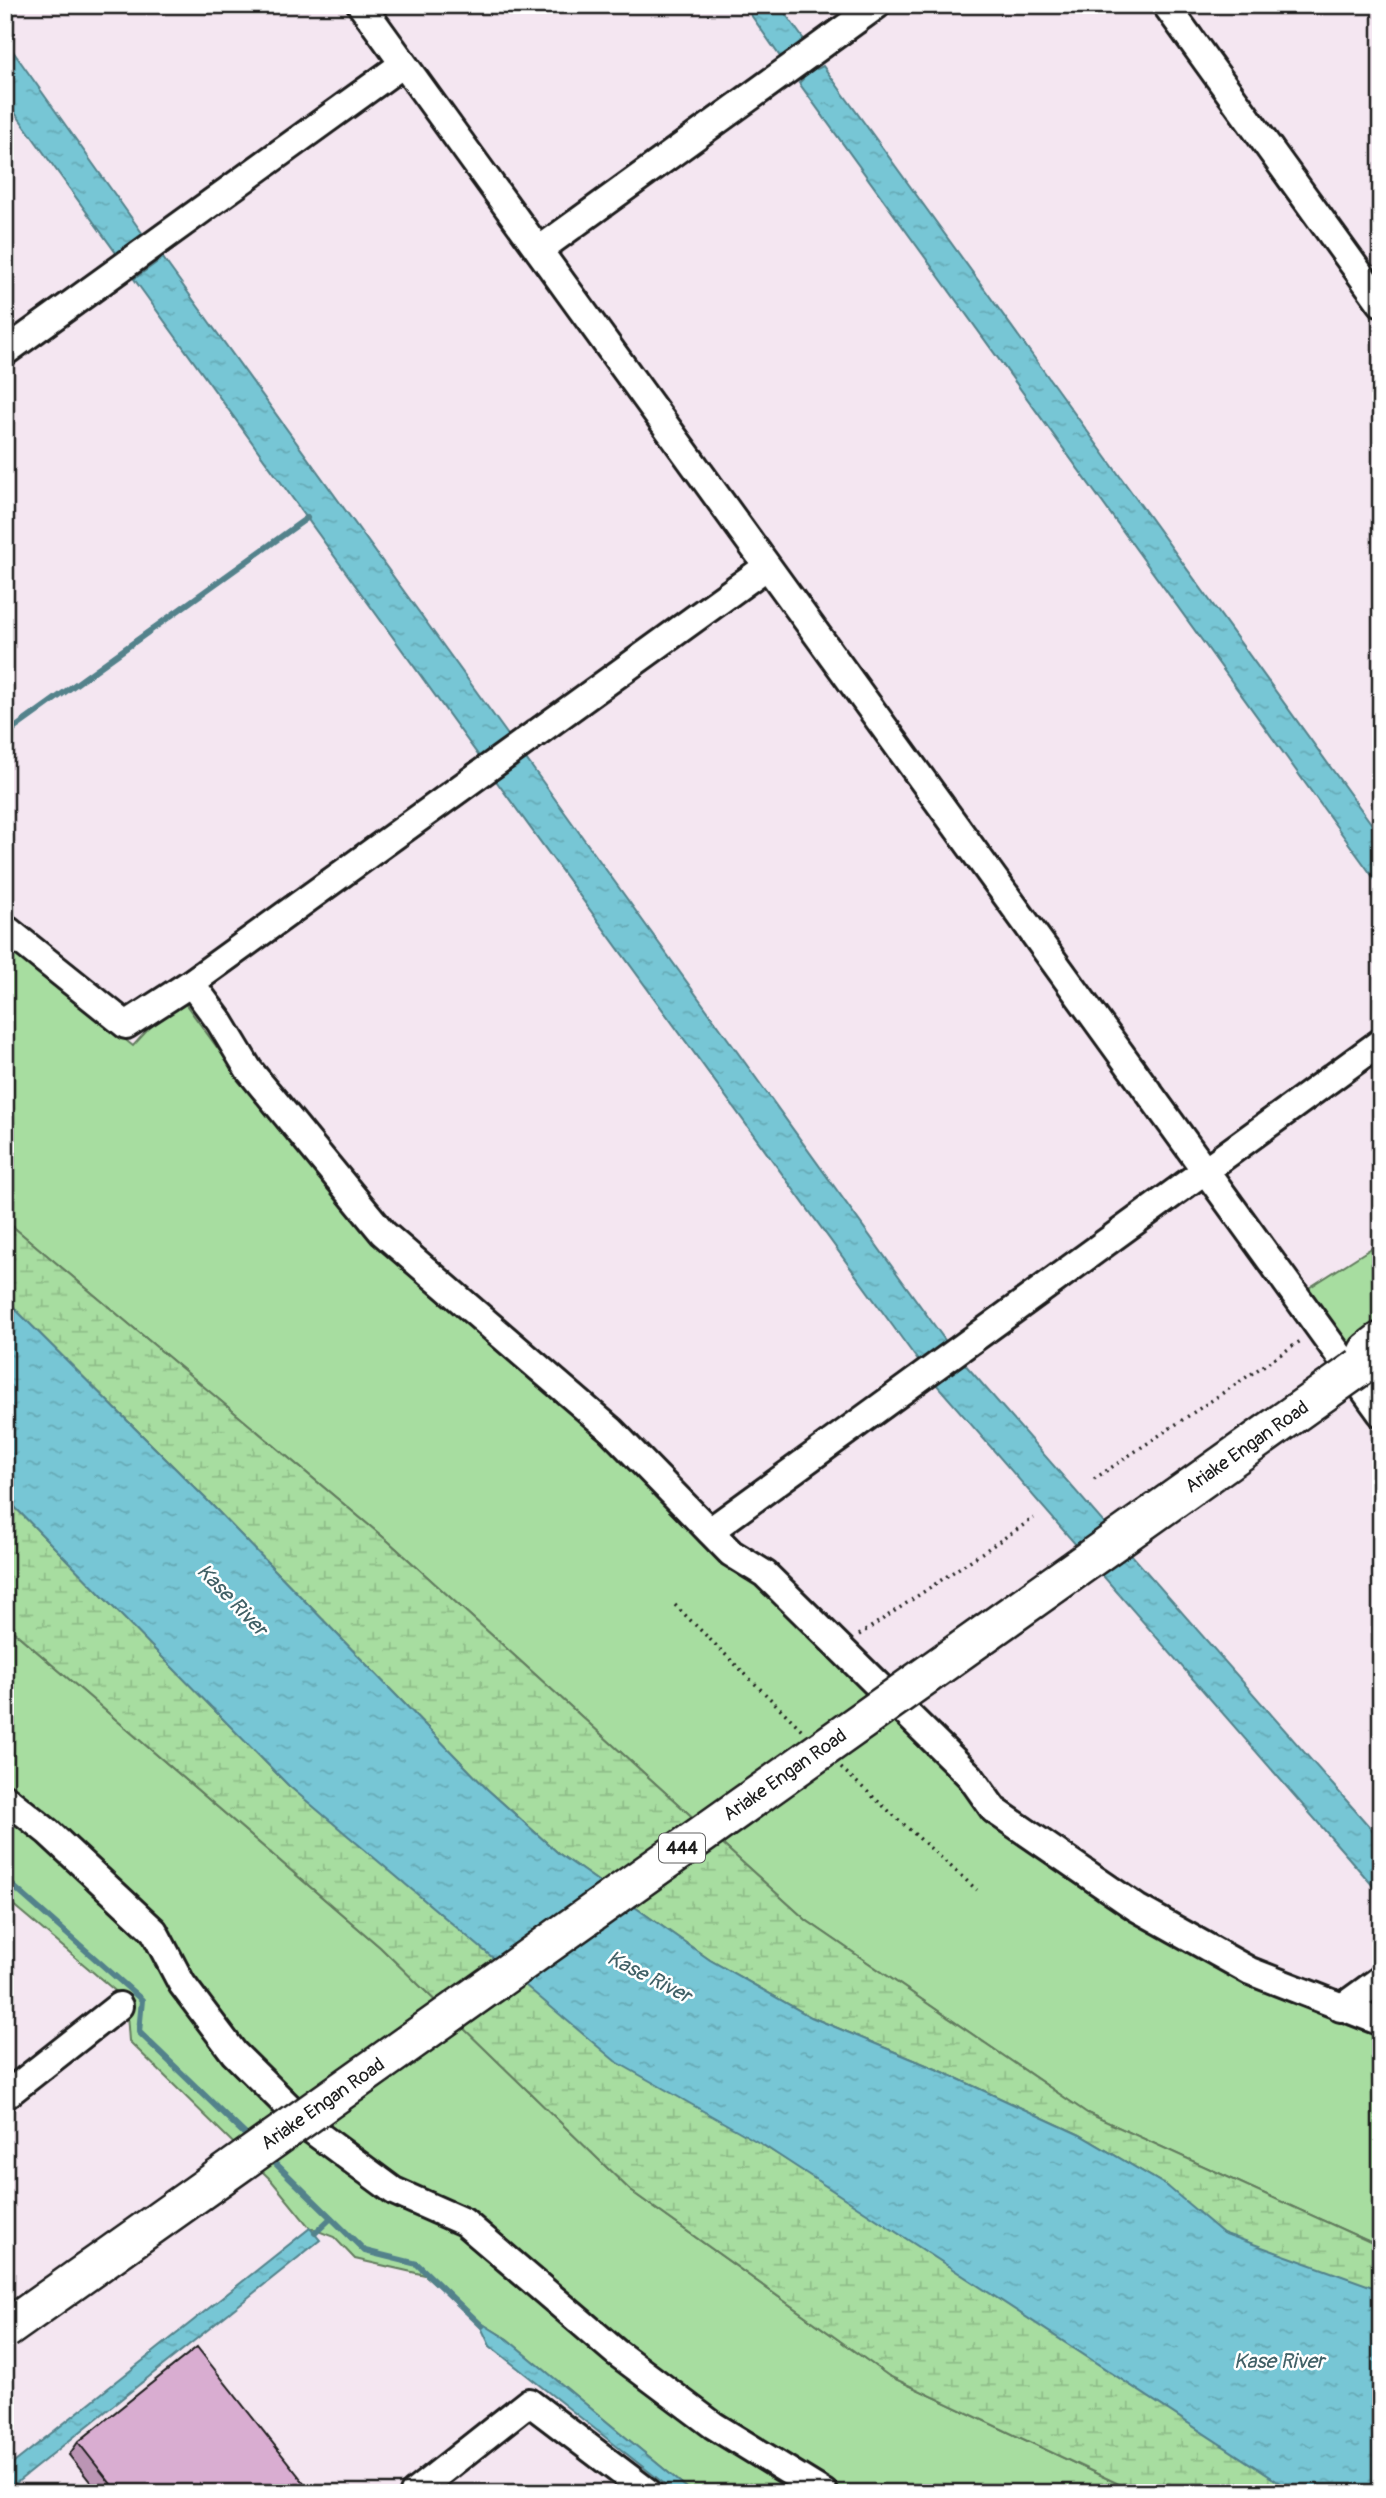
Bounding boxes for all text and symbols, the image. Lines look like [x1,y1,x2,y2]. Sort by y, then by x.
street label: Ariake Engan Road [1181,1395,1313,1499]
water label: Kase River [191,1558,275,1644]
street label: Ariake Engan Road [719,1723,851,1827]
road number: 444 [659,1834,705,1862]
water label: Kase River [603,1944,698,2011]
street label: Ariake Engan Road [257,2052,389,2156]
water label: Kase River [1234,2348,1327,2375]

